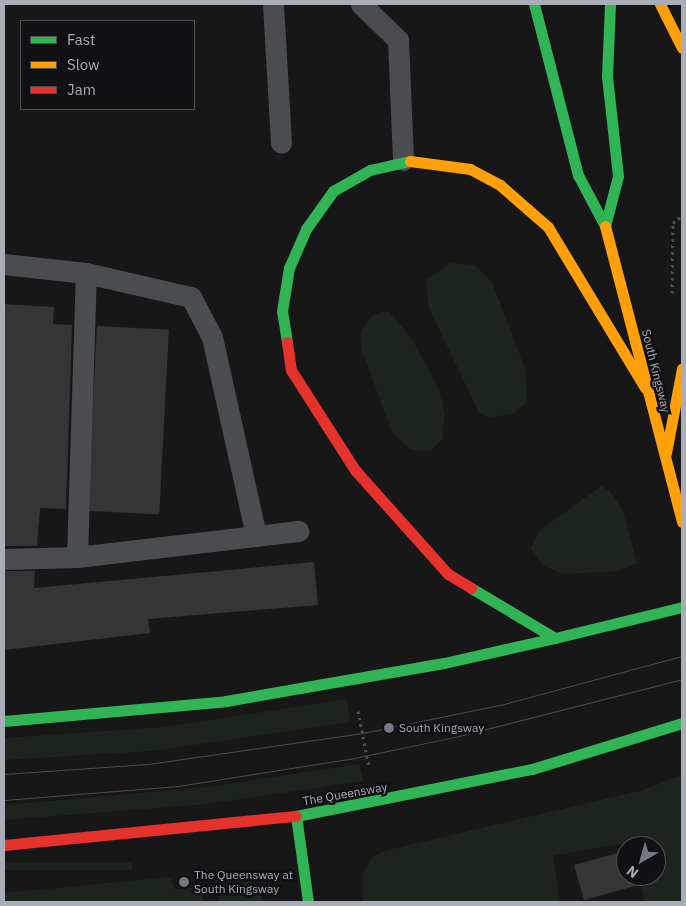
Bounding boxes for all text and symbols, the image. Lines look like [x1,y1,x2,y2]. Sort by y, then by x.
legend [20,20,195,110]
text: Fast [67,30,95,49]
text: Slow [67,55,100,74]
text: Jam [67,80,96,99]
street label: South Kingsway [639,328,673,414]
place label: South Kingsway [399,721,484,735]
marker: South Kingsway [383,722,395,734]
street label: The Queensway [302,779,388,809]
north arrow [616,836,666,886]
text: N [623,862,642,882]
place label: The Queensway at South Kingsway [194,868,293,896]
marker: The Queensway at South Kingsway [178,876,190,888]

